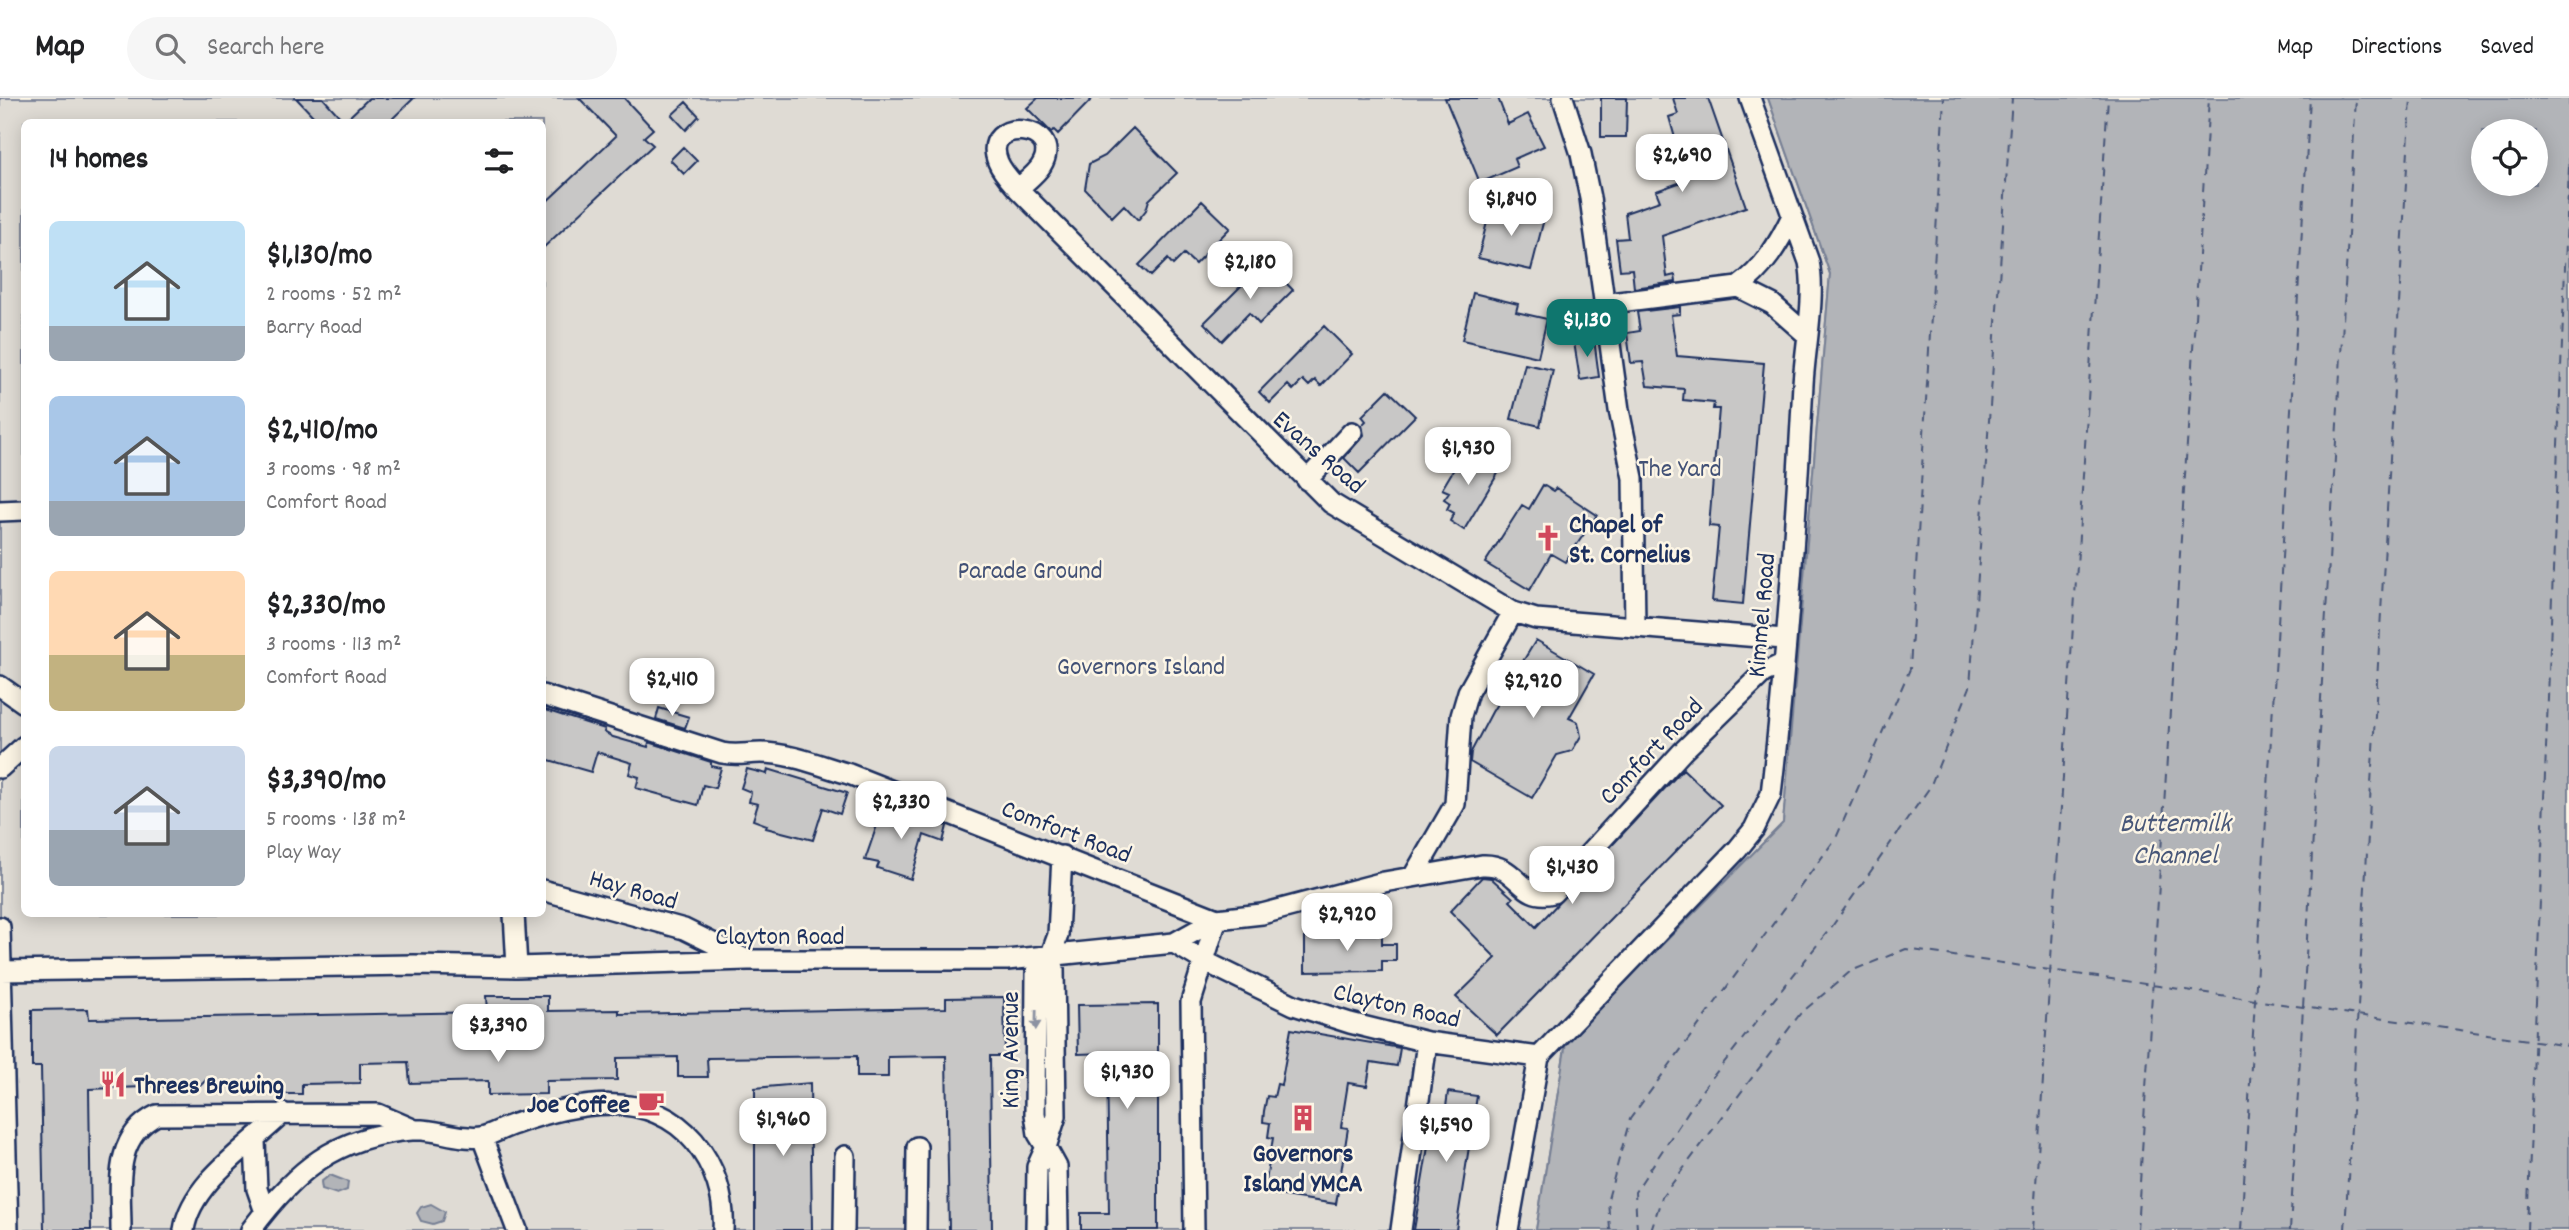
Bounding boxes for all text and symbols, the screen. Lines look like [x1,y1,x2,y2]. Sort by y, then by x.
search box [127,17,617,80]
text: Map [35,25,85,72]
icon: search [151,29,189,67]
text: Search here [207,30,325,67]
text: Map [2277,31,2313,65]
text: Directions [2351,31,2442,65]
text: Saved [2480,31,2534,65]
map controls [2471,119,2548,196]
button: locate [2471,119,2548,196]
pin: $2,690 [1625,134,1739,194]
text: 14 homes [49,140,148,183]
text: $2,690 [1652,140,1712,173]
icon: filters [480,142,518,180]
pin: $1,840 [1454,178,1568,238]
text: $1,840 [1485,184,1537,217]
text: $1,130/mo [266,236,372,279]
pin: $2,180 [1193,242,1307,301]
text: $2,180 [1224,247,1276,280]
icon: home [105,249,189,333]
text: 2 rooms · 52 m² [266,279,402,312]
pin: $1,130 [1530,300,1644,359]
text: $1,130 [1563,305,1611,338]
text: Barry Road [266,312,362,345]
street label: Evans Road [1263,403,1372,504]
text: $2,410/mo [266,411,378,454]
icon: home [105,424,189,508]
pin: $1,930 [1411,428,1525,487]
text: $1,930 [1441,433,1495,466]
park label: The Yard [1638,452,1722,489]
text: 3 rooms · 98 m² [266,454,401,487]
text: Comfort Road [266,487,387,520]
place label: Chapel of St. Cornelius [1569,508,1691,575]
church icon: Chapel of St. Cornelius [1533,523,1563,553]
street label: Kimmel Road [1740,552,1787,679]
park label: Parade Ground [957,554,1103,591]
text: $2,330/mo [266,586,386,629]
icon: home [105,599,189,683]
text: 3 rooms · 113 m² [266,629,402,662]
park label: Governors Island [1057,650,1225,687]
pin: $2,410 [615,658,729,718]
pin: $2,920 [1476,660,1590,720]
text: Comfort Road [266,662,387,695]
text: $2,410 [645,664,699,697]
text: $2,920 [1503,666,1563,699]
street label: Comfort Road [1592,690,1713,814]
text: $3,390/mo [266,761,386,804]
icon: home [105,774,189,858]
pin: $2,330 [844,782,958,841]
text: $2,330 [871,787,931,820]
street label: Comfort Road [995,791,1136,875]
text: 5 rooms · 138 m² [266,804,406,837]
water label: Buttermilk Channel [2119,806,2233,878]
text: Play Way [266,837,341,870]
pin: $1,430 [1515,846,1629,906]
text: $1,430 [1545,852,1599,885]
street label: Hay Road [584,861,682,922]
pin: $2,920 [1290,894,1404,953]
text: $2,920 [1317,899,1377,932]
street label: Clayton Road [715,920,845,957]
street label: Clayton Road [1329,975,1463,1040]
street label: King Avenue [994,991,1031,1109]
pin: $3,390 [441,1004,555,1064]
one-way arrow [1030,1009,1041,1031]
text: $3,390 [468,1010,528,1043]
pin: $1,930 [1070,1052,1184,1111]
text: $1,930 [1100,1057,1154,1090]
restaurant icon: Threes Brewing [98,1069,128,1099]
place label: Threes Brewing [134,1069,284,1106]
place label: Joe Coffee [527,1088,630,1125]
cafe icon: Joe Coffee [636,1088,666,1118]
pin: $1,960 [726,1098,840,1158]
building icon: Governors Island YMCA [1288,1103,1318,1133]
text: $1,960 [755,1104,811,1137]
pin: $1,590 [1389,1104,1503,1164]
text: $1,590 [1419,1110,1473,1143]
place label: Governors Island YMCA [1243,1137,1363,1204]

